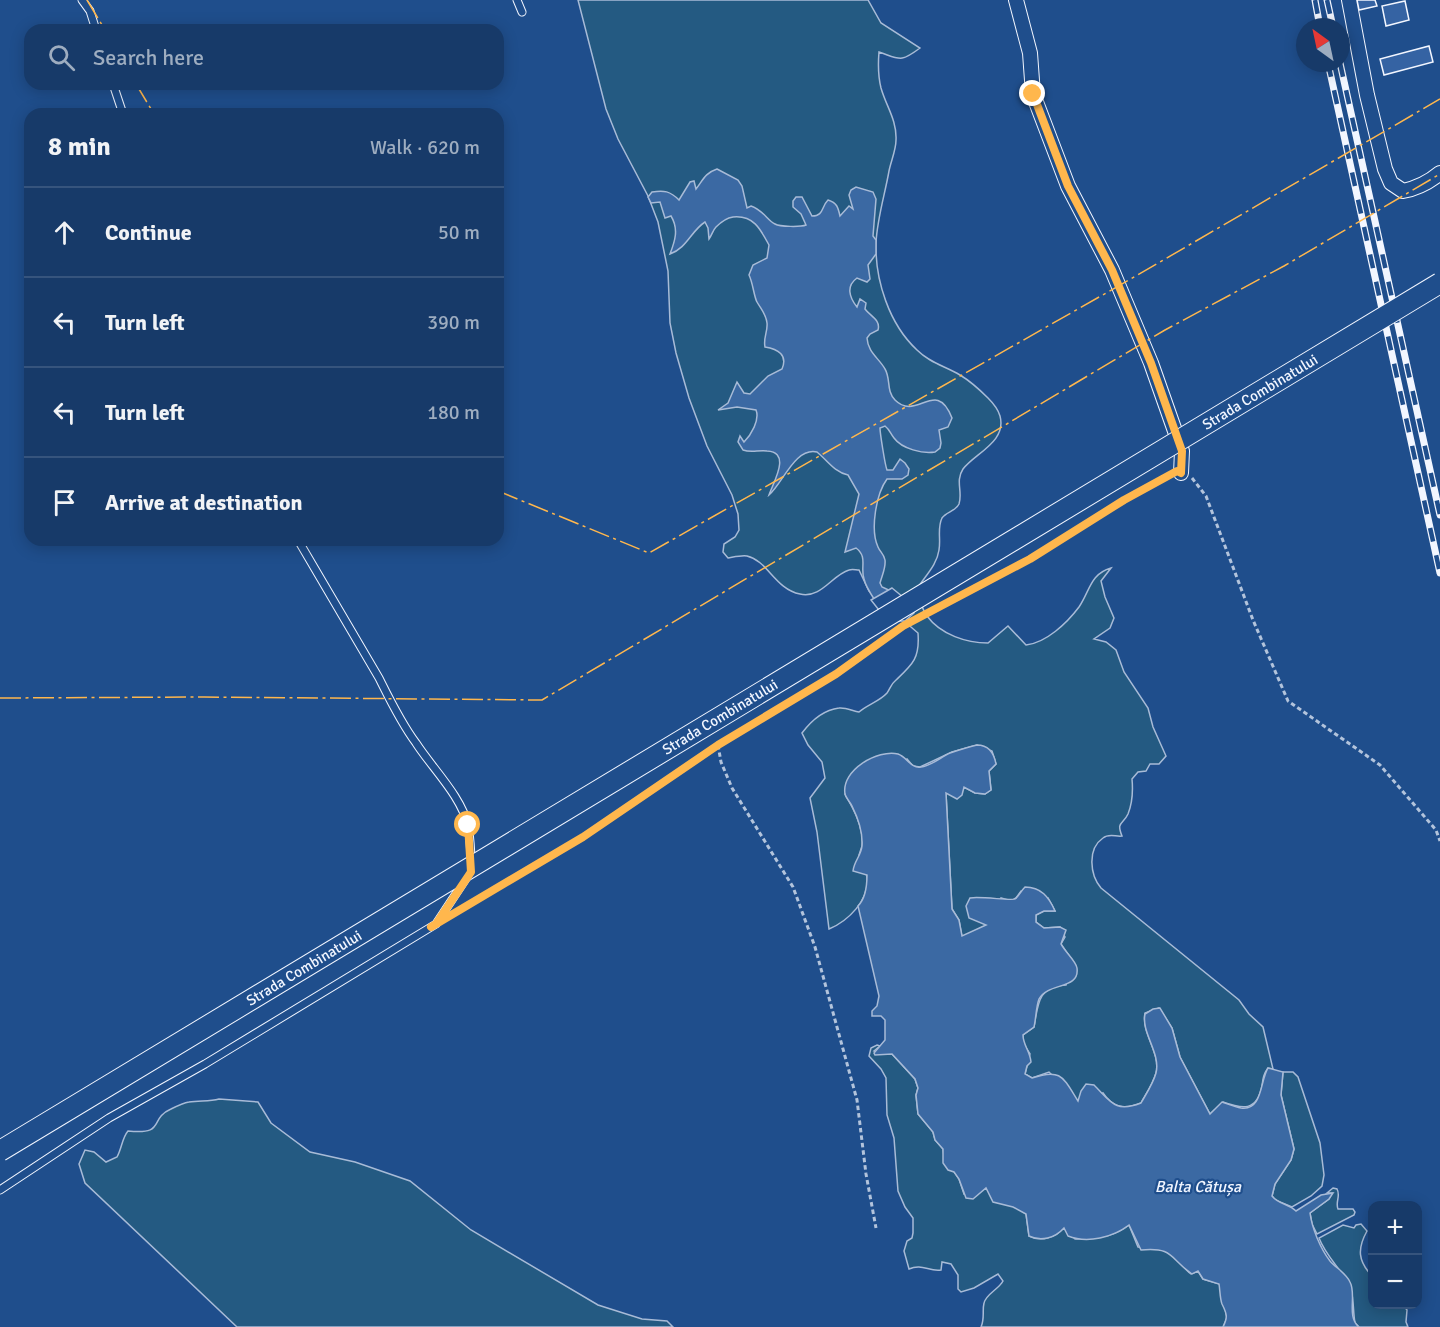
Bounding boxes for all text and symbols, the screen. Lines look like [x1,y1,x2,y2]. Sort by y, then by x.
north arrow [1296,18,1350,72]
search box [24,24,504,90]
icon: search [45,41,78,74]
text: Search here [93,44,204,71]
route end [1019,80,1045,106]
text: 8 min [48,131,111,163]
text: Walk · 620 m [370,135,480,160]
icon: ahead [48,216,81,249]
text: Continue [105,219,192,246]
text: 50 m [438,220,480,245]
icon: left [48,306,81,339]
text: Turn left [105,309,185,336]
text: 390 m [427,310,480,335]
street label: Strada Combinatului [1199,350,1321,434]
icon: left [48,396,81,429]
text: Turn left [105,399,185,426]
text: 180 m [427,400,480,425]
icon: arrive [48,486,81,519]
text: Arrive at destination [105,489,302,516]
street label: Strada Combinatului [659,675,781,759]
route start [454,811,480,837]
street label: Strada Combinatului [243,926,365,1010]
water label: Balta Cătușa [1155,1177,1242,1197]
map controls [1368,1201,1422,1309]
button: + [1368,1201,1422,1255]
button: − [1368,1255,1422,1309]

